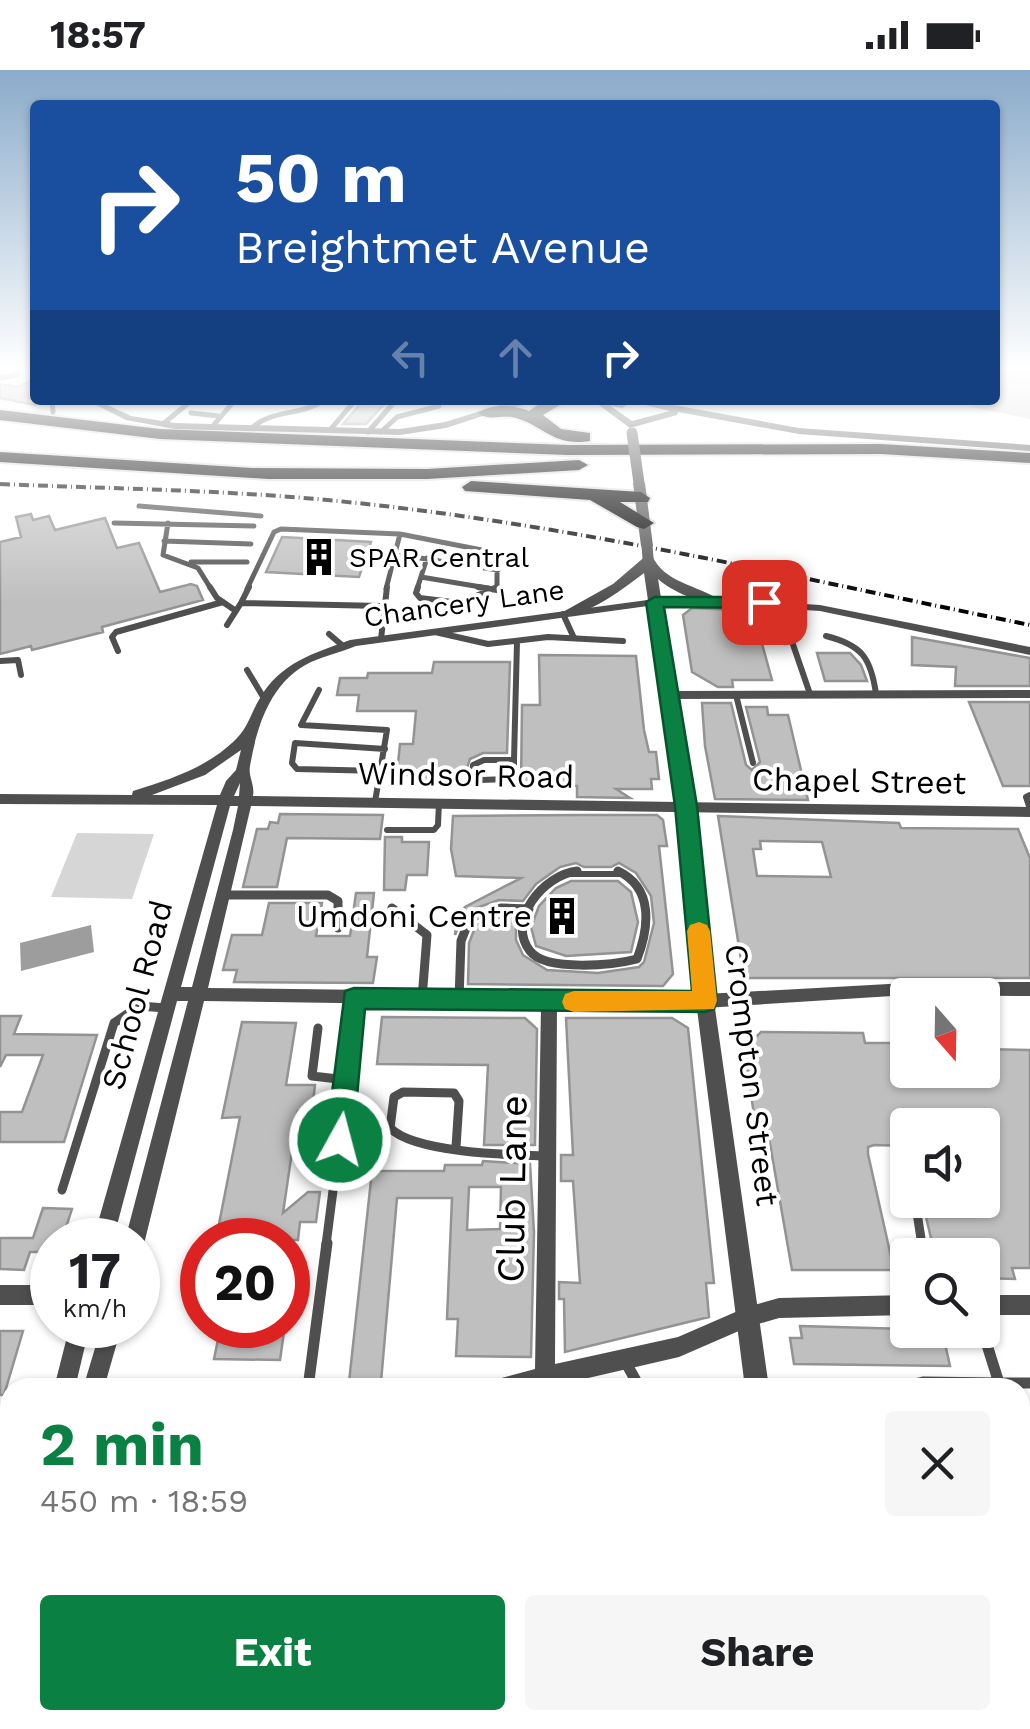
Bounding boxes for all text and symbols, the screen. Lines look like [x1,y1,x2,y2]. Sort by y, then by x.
text: 18:57 [50,13,146,57]
text: 50 m [235,137,407,219]
icon: right [70,140,200,270]
text: Breightmet Avenue [235,221,650,274]
icon: left [383,330,438,385]
icon: ahead [488,330,543,385]
icon: right [593,330,648,385]
building icon: SPAR Central [298,536,340,578]
place label: SPAR Central [349,541,529,574]
pin [722,560,807,645]
street label: Chancery Lane [362,573,567,634]
icon: arrive [737,575,792,630]
street label: Windsor Road [357,754,575,796]
street label: Chapel Street [752,760,966,802]
building icon: Umdoni Centre [541,895,583,937]
street label: School Road [93,896,181,1094]
place label: Umdoni Centre [296,897,532,935]
street label: Crompton Street [717,942,787,1208]
north arrow [890,978,1000,1088]
map controls [890,978,1000,1348]
position arrow [288,1088,392,1192]
street label: Club Lane [488,1095,536,1283]
button: sound [890,1108,1000,1218]
speed limit sign: 20 [180,1218,310,1348]
button: search [890,1238,1000,1348]
text: 17 [69,1241,121,1300]
text: km/h [63,1294,127,1323]
text: 2 min [40,1409,204,1480]
button: close [885,1411,990,1516]
text: 450 m · 18:59 [40,1482,248,1520]
button: Exit [40,1595,505,1710]
button: Share [525,1595,990,1710]

